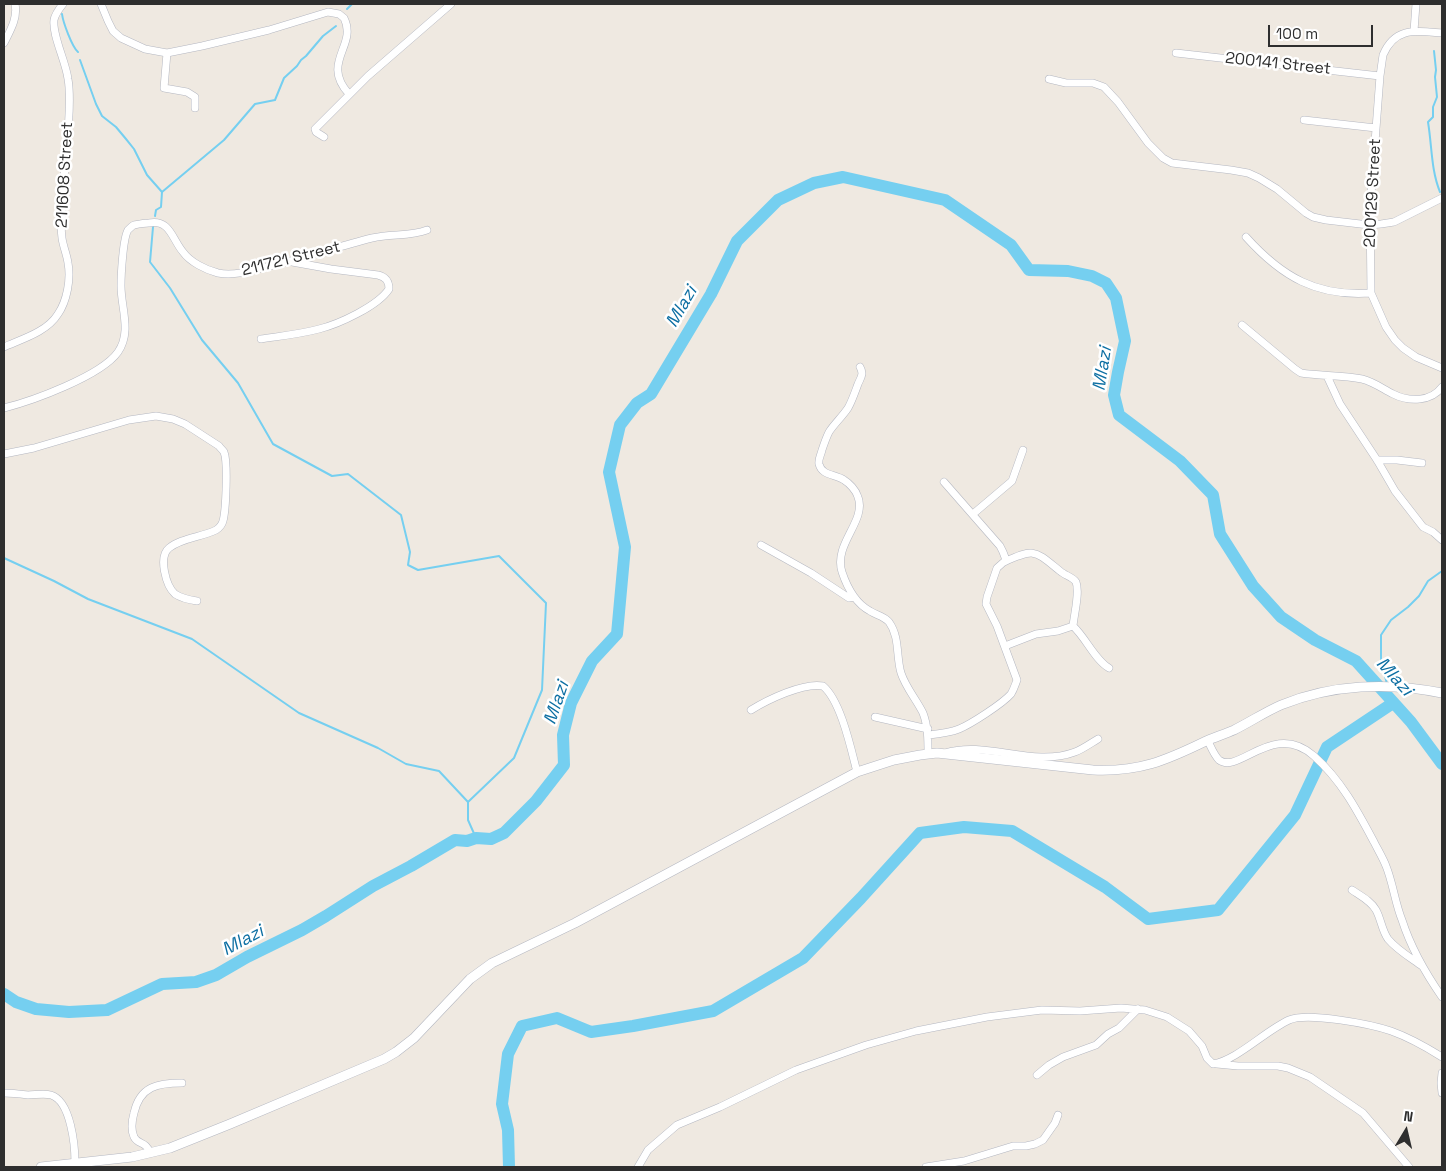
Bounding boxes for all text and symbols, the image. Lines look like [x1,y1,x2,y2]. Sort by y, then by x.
scale bar [1271,15,1376,47]
text: 100 m [1276,24,1318,43]
street label: 200141 Street [1224,49,1332,79]
street label: 211608 Street [53,122,77,228]
street label: 200129 Street [1361,138,1385,248]
street label: 211721 Street [240,237,342,281]
water label: Mlazi [662,282,702,332]
water label: Mlazi [1089,346,1117,392]
water label: Mlazi [1371,653,1417,701]
water label: Mlazi [540,679,574,727]
water label: Mlazi [218,921,268,961]
north arrow [1381,1106,1431,1156]
text: N [1402,1107,1414,1126]

